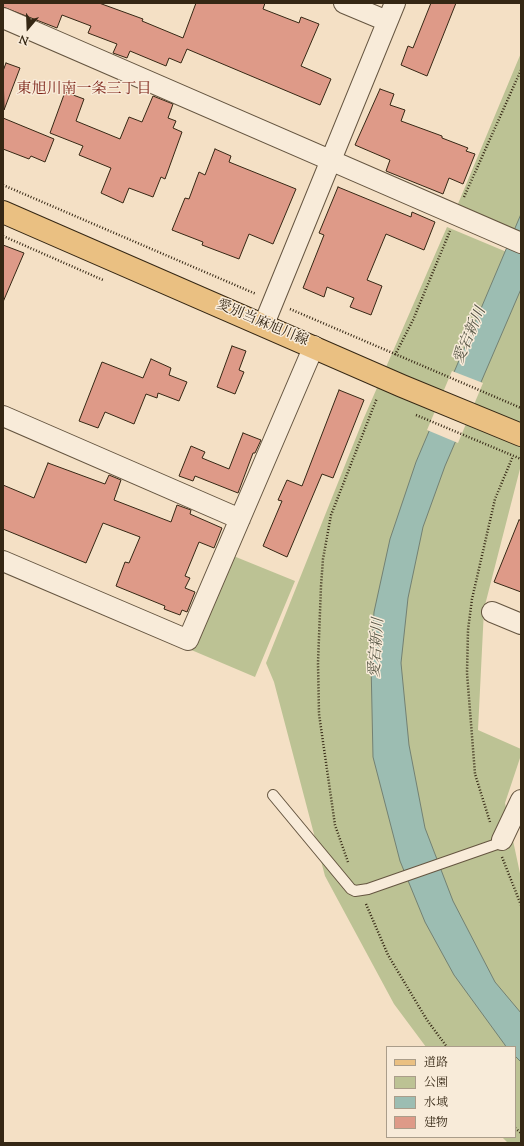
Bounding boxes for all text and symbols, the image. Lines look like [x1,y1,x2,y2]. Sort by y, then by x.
north arrow [8,8,48,48]
text: N [17,30,31,48]
district label: 東旭川南一条三丁目 [17,81,151,99]
street label: 愛別当麻旭川線 [214,297,310,351]
water label: 愛宕新川 [451,305,491,367]
water label: 愛宕新川 [367,617,389,679]
legend [386,1046,516,1138]
text: 道路 [424,1054,448,1072]
text: 公園 [424,1074,448,1092]
text: 水域 [424,1094,448,1112]
text: 建物 [424,1114,448,1132]

